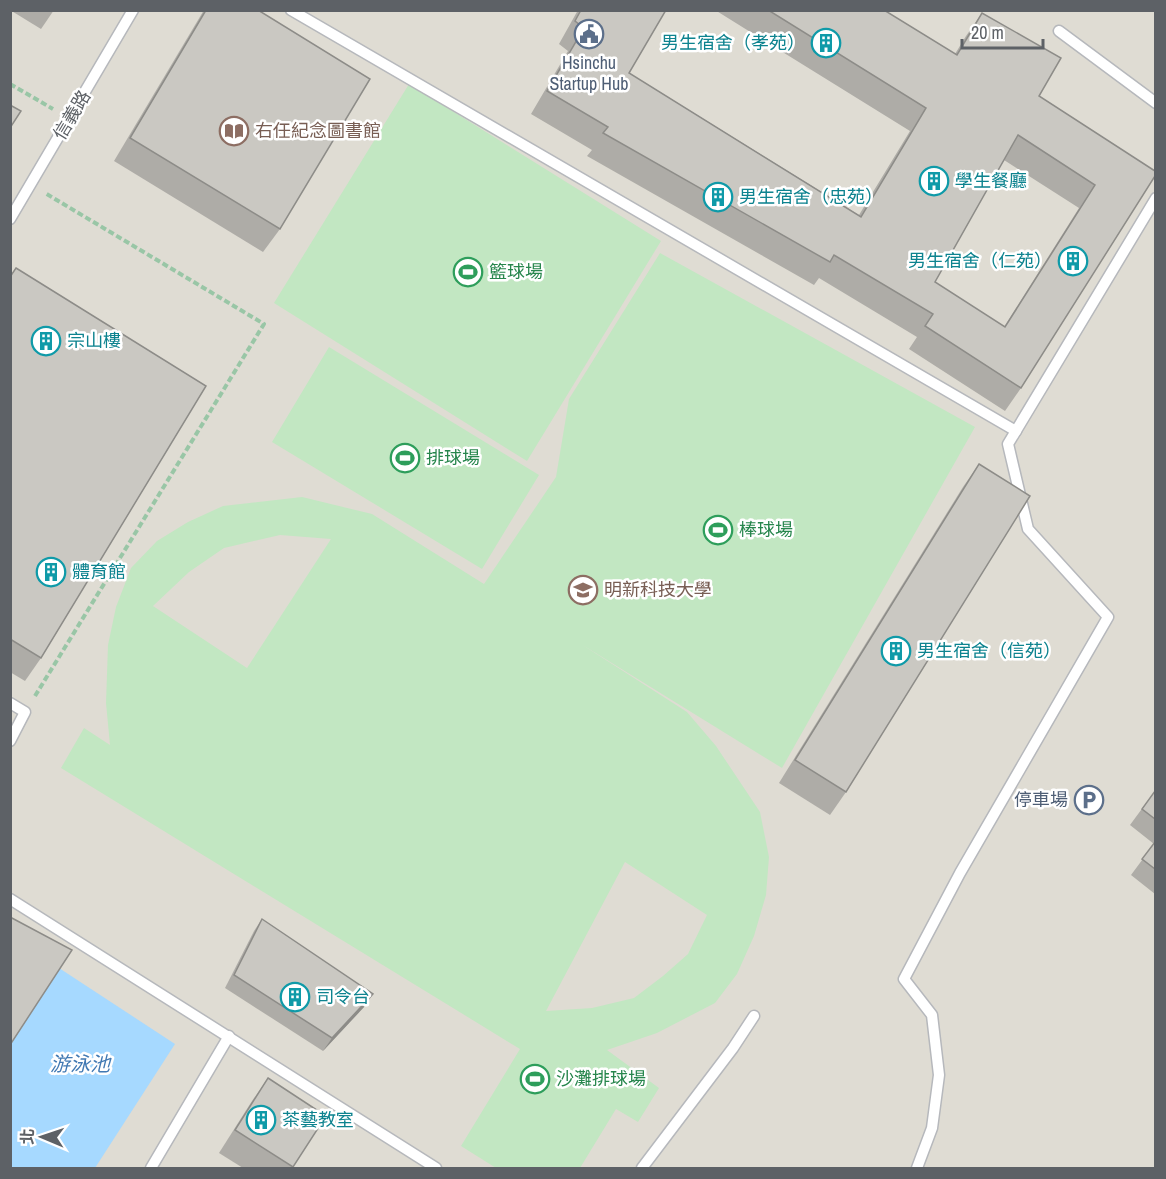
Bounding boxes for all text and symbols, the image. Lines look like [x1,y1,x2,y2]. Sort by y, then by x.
scale bar [962,12,1043,50]
public building icon: Hsinchu Startup Hub [573,18,605,50]
text: 20 m [971,20,1004,45]
building icon: 男生宿舍（孝苑） [810,27,842,59]
place label: 男生宿舍（孝苑） [661,30,805,55]
place label: Hsinchu Startup Hub [550,50,628,96]
street label: 信義路 [47,85,96,144]
library icon: 右任紀念圖書館 [218,115,250,147]
place label: 右任紀念圖書館 [255,118,381,143]
building icon: 學生餐廳 [918,165,950,197]
place label: 學生餐廳 [955,168,1027,193]
building icon: 男生宿舍（忠苑） [702,181,734,213]
place label: 男生宿舍（忠苑） [739,184,883,209]
building icon: 男生宿舍（仁苑） [1057,245,1089,277]
place label: 男生宿舍（仁苑） [908,248,1052,273]
sports icon: 籃球場 [452,256,484,288]
place label: 籃球場 [489,259,543,284]
building icon: 宗山樓 [30,325,62,357]
place label: 宗山樓 [67,328,121,353]
sports icon: 排球場 [389,442,421,474]
place label: 排球場 [426,445,480,470]
sports icon: 棒球場 [702,514,734,546]
place label: 棒球場 [739,517,793,542]
building icon: 體育館 [35,556,67,588]
place label: 體育館 [72,559,126,584]
school or university icon: 明新科技大學 [567,574,599,606]
place label: 明新科技大學 [604,577,712,602]
building icon: 男生宿舍（信苑） [880,635,912,667]
place label: 男生宿舍（信苑） [917,638,1061,663]
parking icon: 停車場 [1073,784,1105,816]
place label: 停車場 [1014,787,1068,812]
building icon: 司令台 [279,981,311,1013]
place label: 司令台 [316,984,370,1009]
water label: 游泳池 [50,1050,112,1077]
sports icon: 沙灘排球場 [519,1063,551,1095]
place label: 沙灘排球場 [556,1066,646,1091]
building icon: 茶藝教室 [245,1104,277,1136]
north arrow [12,1107,72,1167]
place label: 茶藝教室 [282,1107,354,1132]
text: 北 [16,1128,38,1145]

